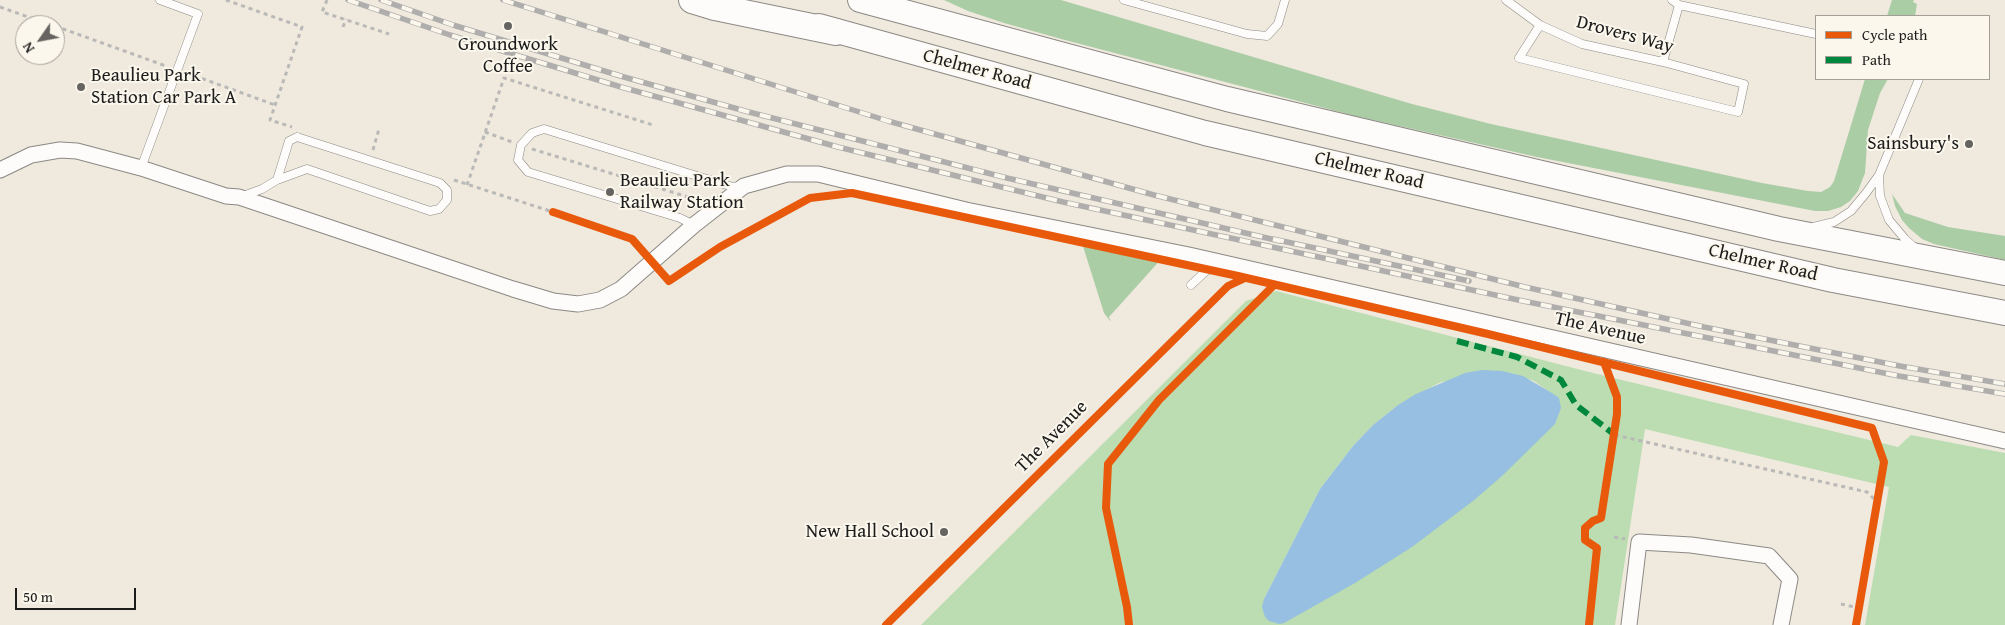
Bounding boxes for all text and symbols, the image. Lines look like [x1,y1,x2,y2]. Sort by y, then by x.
street label: Drovers Way [1574,11,1676,59]
north arrow [15,15,65,65]
legend [1815,15,1990,80]
marker: Groundwork Coffee [502,20,514,32]
text: Cycle path [1862,24,1928,45]
place label: Groundwork Coffee [458,34,558,78]
text: N [17,38,39,57]
street label: Chelmer Road [920,45,1034,95]
text: Path [1862,49,1891,70]
place label: Beaulieu Park Station Car Park A [91,65,236,109]
marker: Beaulieu Park Station Car Park A [75,81,87,93]
place label: Sainsbury's [1867,133,1959,155]
marker: Sainsbury's [1963,138,1975,150]
street label: Chelmer Road [1312,147,1426,195]
place label: Beaulieu Park Railway Station [620,170,744,214]
marker: Beaulieu Park Railway Station [604,186,616,198]
street label: Chelmer Road [1706,239,1820,287]
street label: The Avenue [1552,307,1648,351]
street label: The Avenue [1011,396,1093,478]
place label: New Hall School [806,521,934,543]
marker: New Hall School [938,526,950,538]
scale bar [18,578,139,610]
text: 50 m [23,586,53,607]

